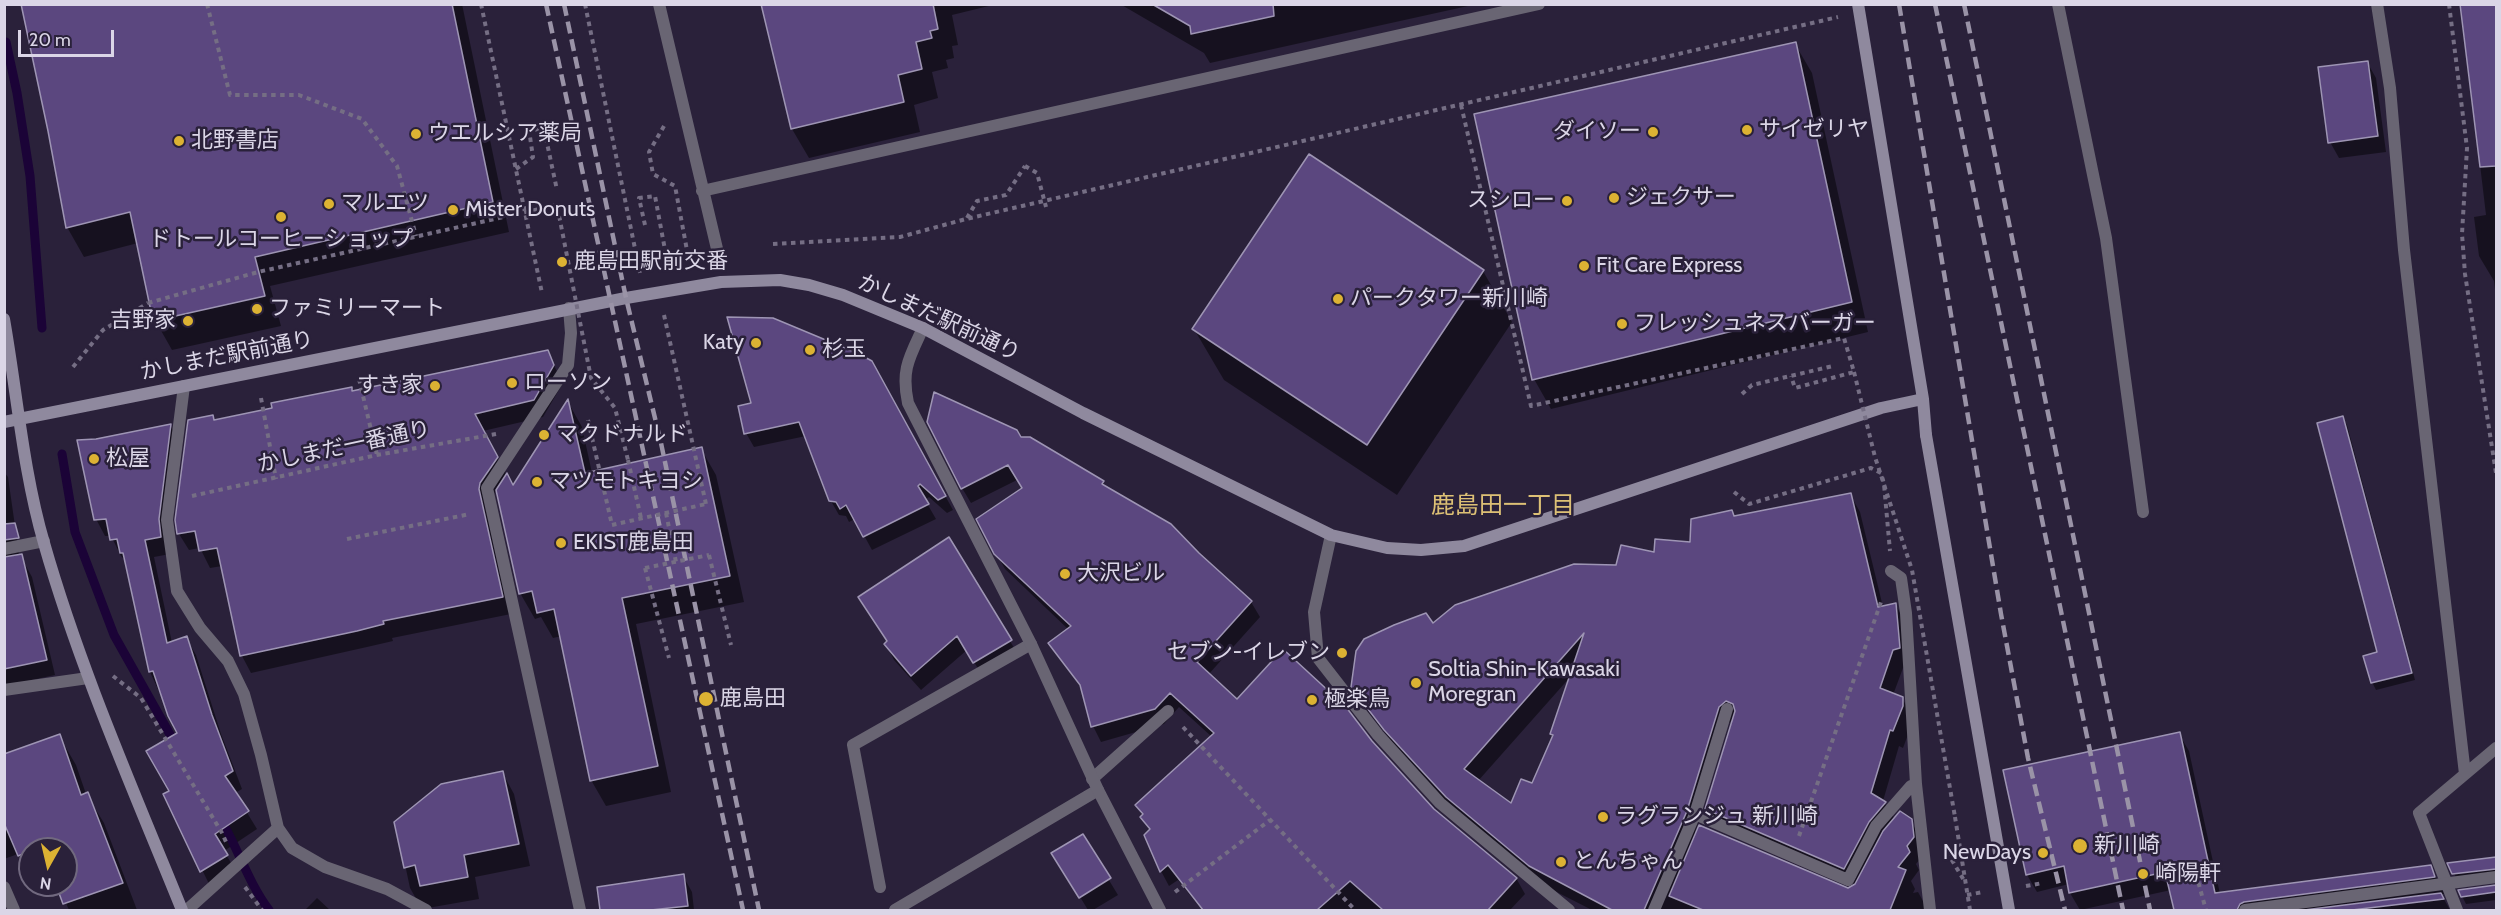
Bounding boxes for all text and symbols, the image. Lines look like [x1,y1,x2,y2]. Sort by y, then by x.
scale bar [21,18,117,56]
text: 20 m [29,29,71,51]
place label: サイゼリヤ [1759,117,1869,143]
place label: ダイソー [1553,119,1641,145]
place label: ウエルシア薬局 [428,121,582,147]
marker: サイゼリヤ [1740,123,1754,137]
marker: ダイソー [1646,125,1660,139]
marker: ウエルシア薬局 [409,127,423,141]
place label: 北野書店 [191,128,279,154]
marker: 北野書店 [172,134,186,148]
place label: ジェクサー [1626,185,1736,211]
place label: スシロー [1467,188,1555,214]
place label: マルエツ [341,191,429,217]
marker: ジェクサー [1607,191,1621,205]
marker: スシロー [1560,194,1574,208]
marker: マルエツ [322,197,336,211]
place label: Mister Donuts [465,197,595,223]
marker: Mister Donuts [446,203,460,217]
marker: ドトールコーヒーショップ [274,210,288,224]
place label: ドトールコーヒーショップ [149,227,413,253]
place label: 鹿島田駅前交番 [574,249,728,275]
place label: Fit Care Express [1596,253,1742,279]
marker: 鹿島田駅前交番 [555,255,569,269]
marker: Fit Care Express [1577,259,1591,273]
street label: かしまだ駅前通り [854,269,1024,367]
place label: パークタワー新川崎 [1350,286,1548,312]
marker: パークタワー新川崎 [1331,292,1345,306]
place label: ファミリーマート [269,296,445,322]
marker: ファミリーマート [250,302,264,316]
place label: 吉野家 [110,308,176,334]
place label: フレッシュネスバーガー [1634,311,1876,337]
marker: 吉野家 [181,314,195,328]
marker: フレッシュネスバーガー [1615,317,1629,331]
street label: かしまだ駅前通り [138,326,316,386]
place label: Katy [703,330,744,356]
marker: Katy [749,336,763,350]
place label: 杉玉 [822,337,866,363]
marker: 杉玉 [803,343,817,357]
place label: ローソン [524,370,612,396]
place label: すき家 [357,373,423,399]
marker: ローソン [505,376,519,390]
marker: すき家 [428,379,442,393]
street label: かしまだ一番通り [255,416,433,478]
place label: マクドナルド [556,422,688,448]
marker: マクドナルド [537,428,551,442]
place label: 松屋 [106,446,150,472]
marker: 松屋 [87,452,101,466]
place label: マツモトキヨシ [549,469,703,495]
marker: マツモトキヨシ [530,475,544,489]
district label: 鹿島田一丁目 [1431,492,1575,520]
place label: EKIST鹿島田 [573,530,694,556]
marker: EKIST鹿島田 [554,536,568,550]
place label: 大沢ビル [1077,561,1165,587]
marker: 大沢ビル [1058,567,1072,581]
place label: セブン-イレブン [1167,640,1330,666]
marker: セブン-イレブン [1335,646,1349,660]
place label: Soltia Shin-Kawasaki Moregran [1428,657,1620,708]
marker: Soltia Shin-Kawasaki Moregran [1409,676,1423,690]
place label: 鹿島田 [720,686,786,712]
place label: 極楽鳥 [1324,687,1390,713]
marker: 鹿島田 [697,690,715,708]
marker: 極楽鳥 [1305,693,1319,707]
place label: ラグランジュ 新川崎 [1615,804,1818,830]
marker: ラグランジュ 新川崎 [1596,810,1610,824]
place label: 新川崎 [2094,833,2160,859]
north arrow [18,837,78,897]
marker: 新川崎 [2071,837,2089,855]
place label: NewDays [1943,840,2031,866]
marker: NewDays [2036,846,2050,860]
place label: とんちゃん [1573,849,1683,875]
marker: とんちゃん [1554,855,1568,869]
place label: 崎陽軒 [2155,861,2221,887]
marker: 崎陽軒 [2136,867,2150,881]
text: N [39,873,53,894]

